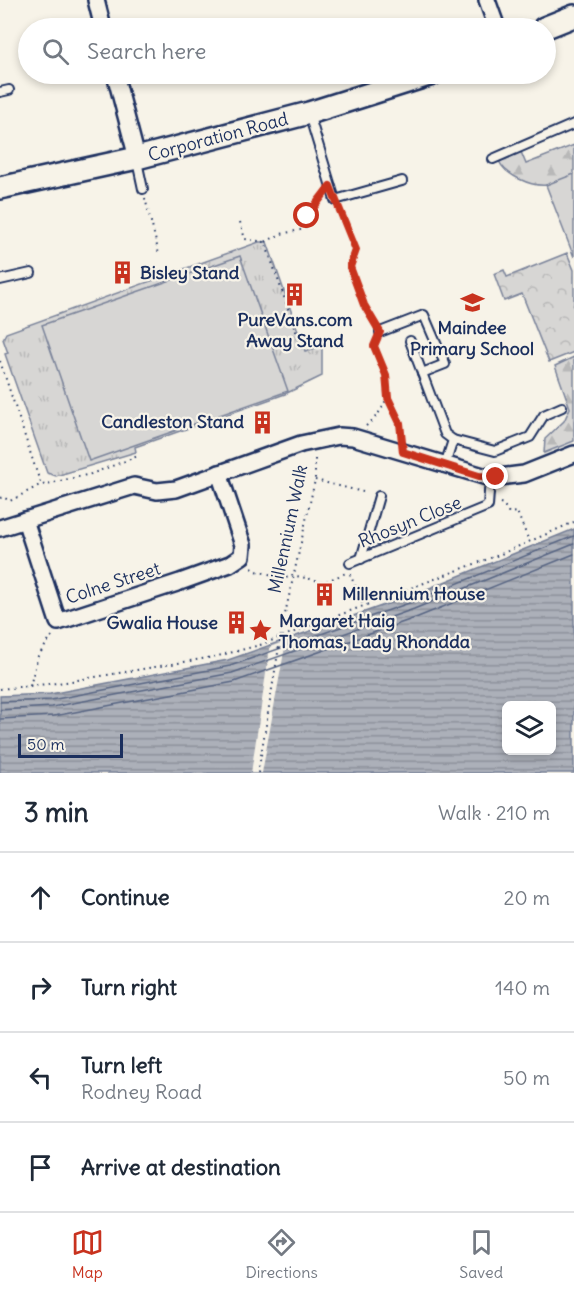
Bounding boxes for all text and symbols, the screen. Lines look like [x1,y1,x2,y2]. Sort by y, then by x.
search box [18,18,556,84]
icon: search [39,35,72,68]
text: Search here [87,37,206,65]
street label: Corporation Road [145,107,291,166]
route start [293,202,319,228]
building icon: Bisley Stand [109,260,135,286]
place label: Bisley Stand [140,261,240,284]
building icon: PureVans.com Away Stand [282,281,308,307]
school or university icon: Maindee Primary School [459,289,485,315]
place label: PureVans.com Away Stand [237,308,353,352]
place label: Maindee Primary School [410,316,534,360]
building icon: Candleston Stand [249,409,275,435]
place label: Candleston Stand [101,410,244,433]
street label: Millennium Walk [263,462,312,595]
route end [482,463,508,489]
street label: Rhosyn Close [355,490,465,553]
street label: Colne Street [63,556,163,609]
building icon: Millennium House [311,581,337,607]
place label: Millennium House [342,582,486,605]
place label: Margaret Haig Thomas, Lady Rhondda [279,609,470,653]
building icon: Gwalia House [223,610,249,636]
place label: Gwalia House [107,611,218,634]
place icon: Margaret Haig Thomas, Lady Rhondda [248,618,274,644]
map controls [502,701,556,755]
button: layers [502,701,556,755]
scale bar [18,731,123,758]
text: 50 m [27,734,65,754]
text: 3 min [24,796,89,829]
text: Walk · 210 m [438,800,550,825]
icon: ahead [24,881,57,914]
text: Continue [81,883,170,911]
text: 20 m [504,885,550,910]
icon: right [24,971,57,1004]
text: Turn right [81,973,177,1001]
text: 140 m [495,975,550,1000]
text: Turn left [81,1051,162,1079]
icon: left [24,1061,57,1094]
text: 50 m [503,1065,550,1090]
text: Rodney Road [81,1079,202,1104]
icon: arrive [24,1151,57,1184]
text: Arrive at destination [81,1153,281,1181]
tab: Map [71,1226,104,1282]
tab: Directions [245,1226,318,1282]
tab: Saved [459,1226,503,1282]

